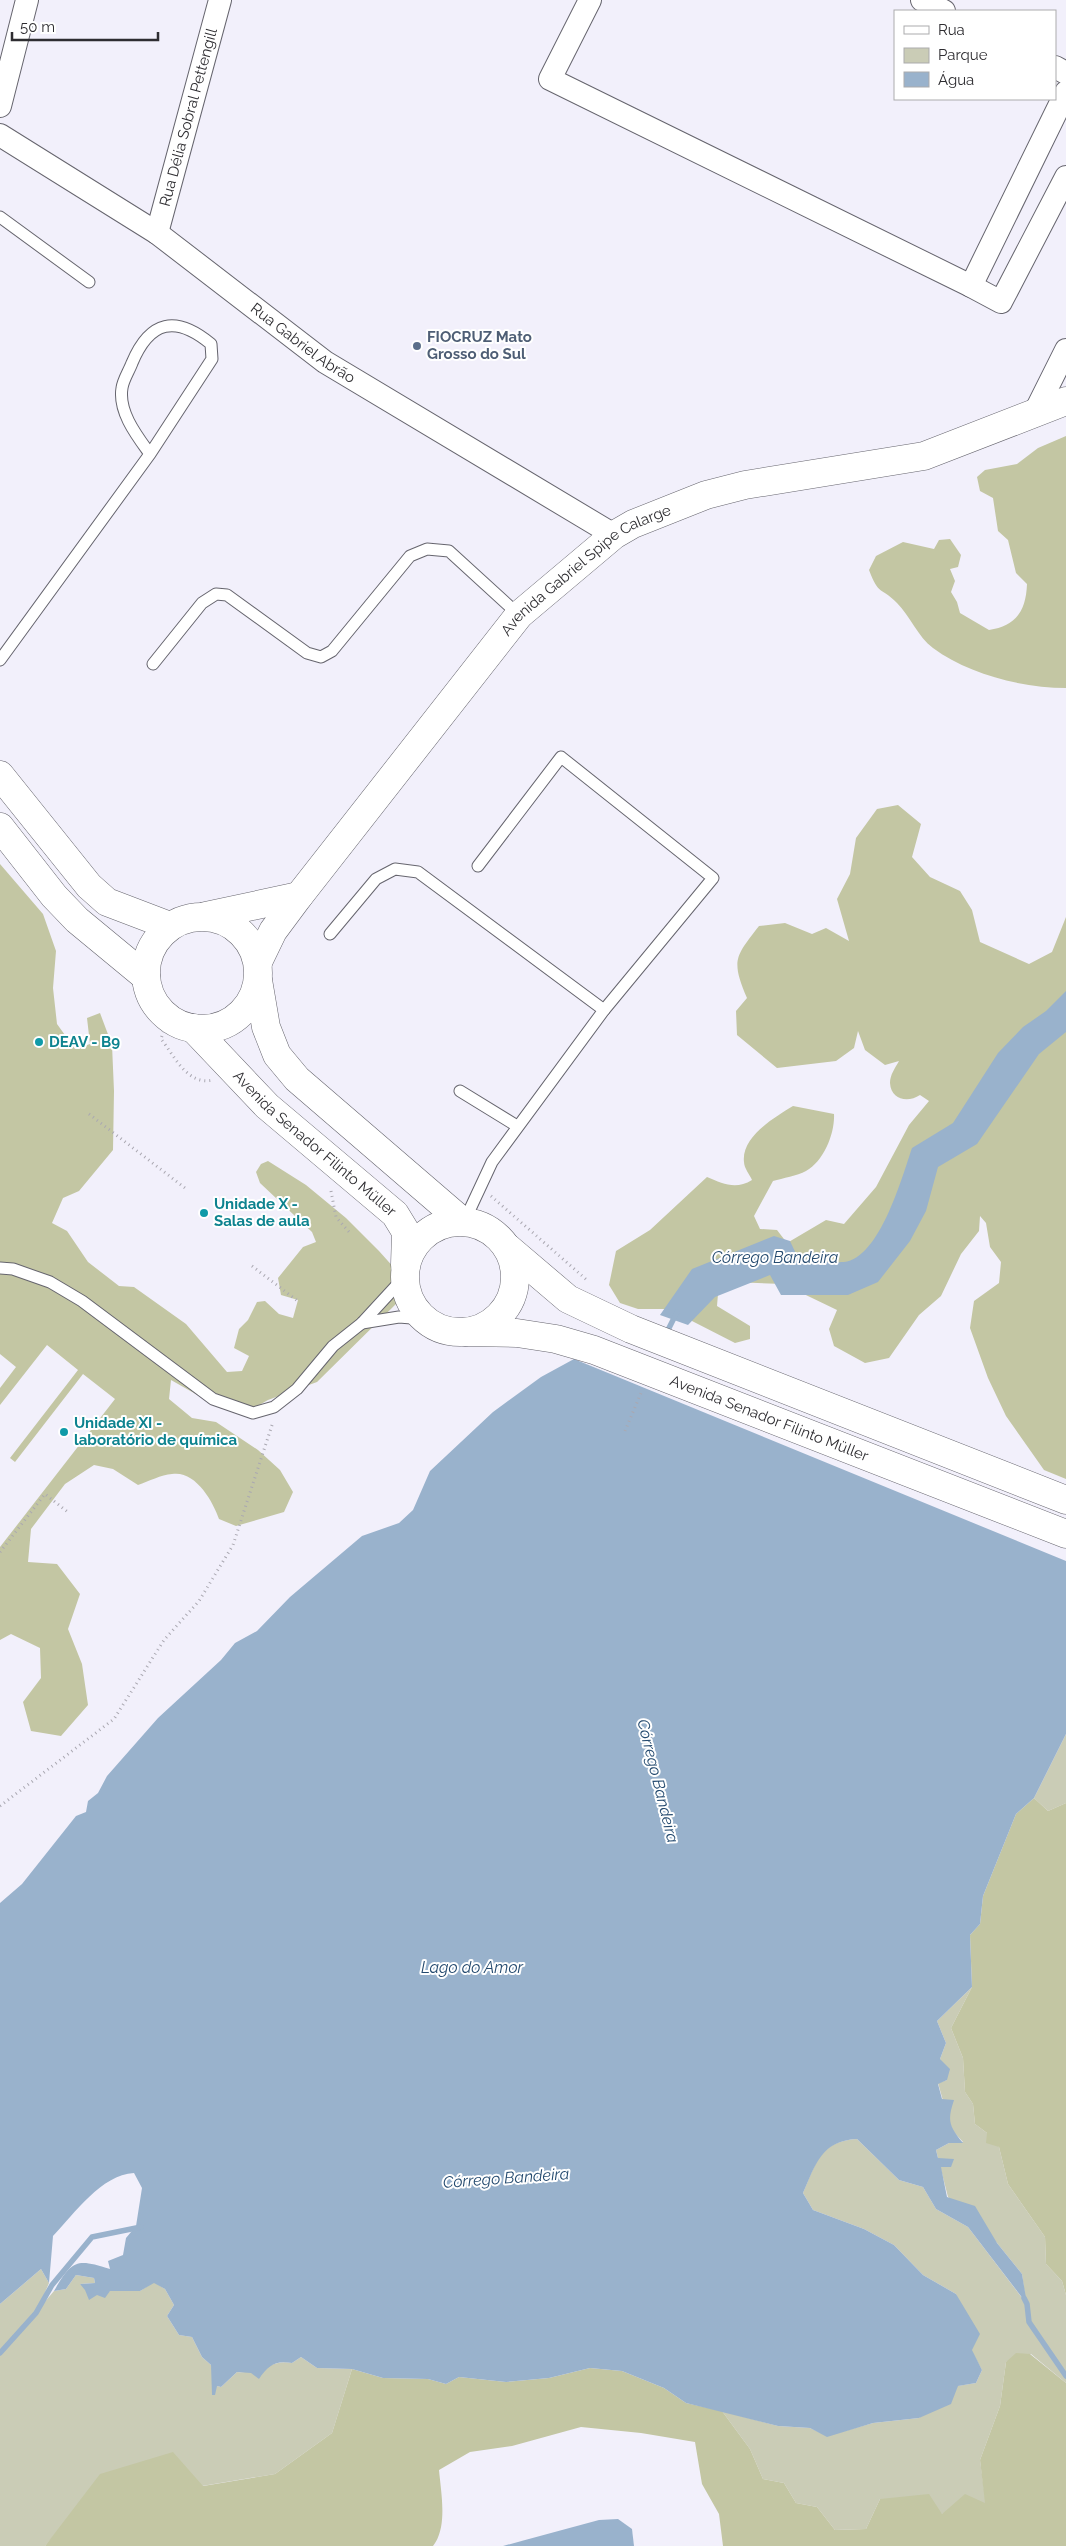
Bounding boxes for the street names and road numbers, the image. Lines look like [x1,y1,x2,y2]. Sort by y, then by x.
street label: Rua Délia Sobral Pettengill [156,25,221,208]
street label: Rua Gabriel Abrão [247,299,359,387]
street label: Avenida Gabriel Spipe Calarge [497,501,674,639]
street label: Avenida Senador Filinto Müller [229,1067,400,1221]
street label: Avenida Senador Filinto Müller [667,1371,872,1465]

